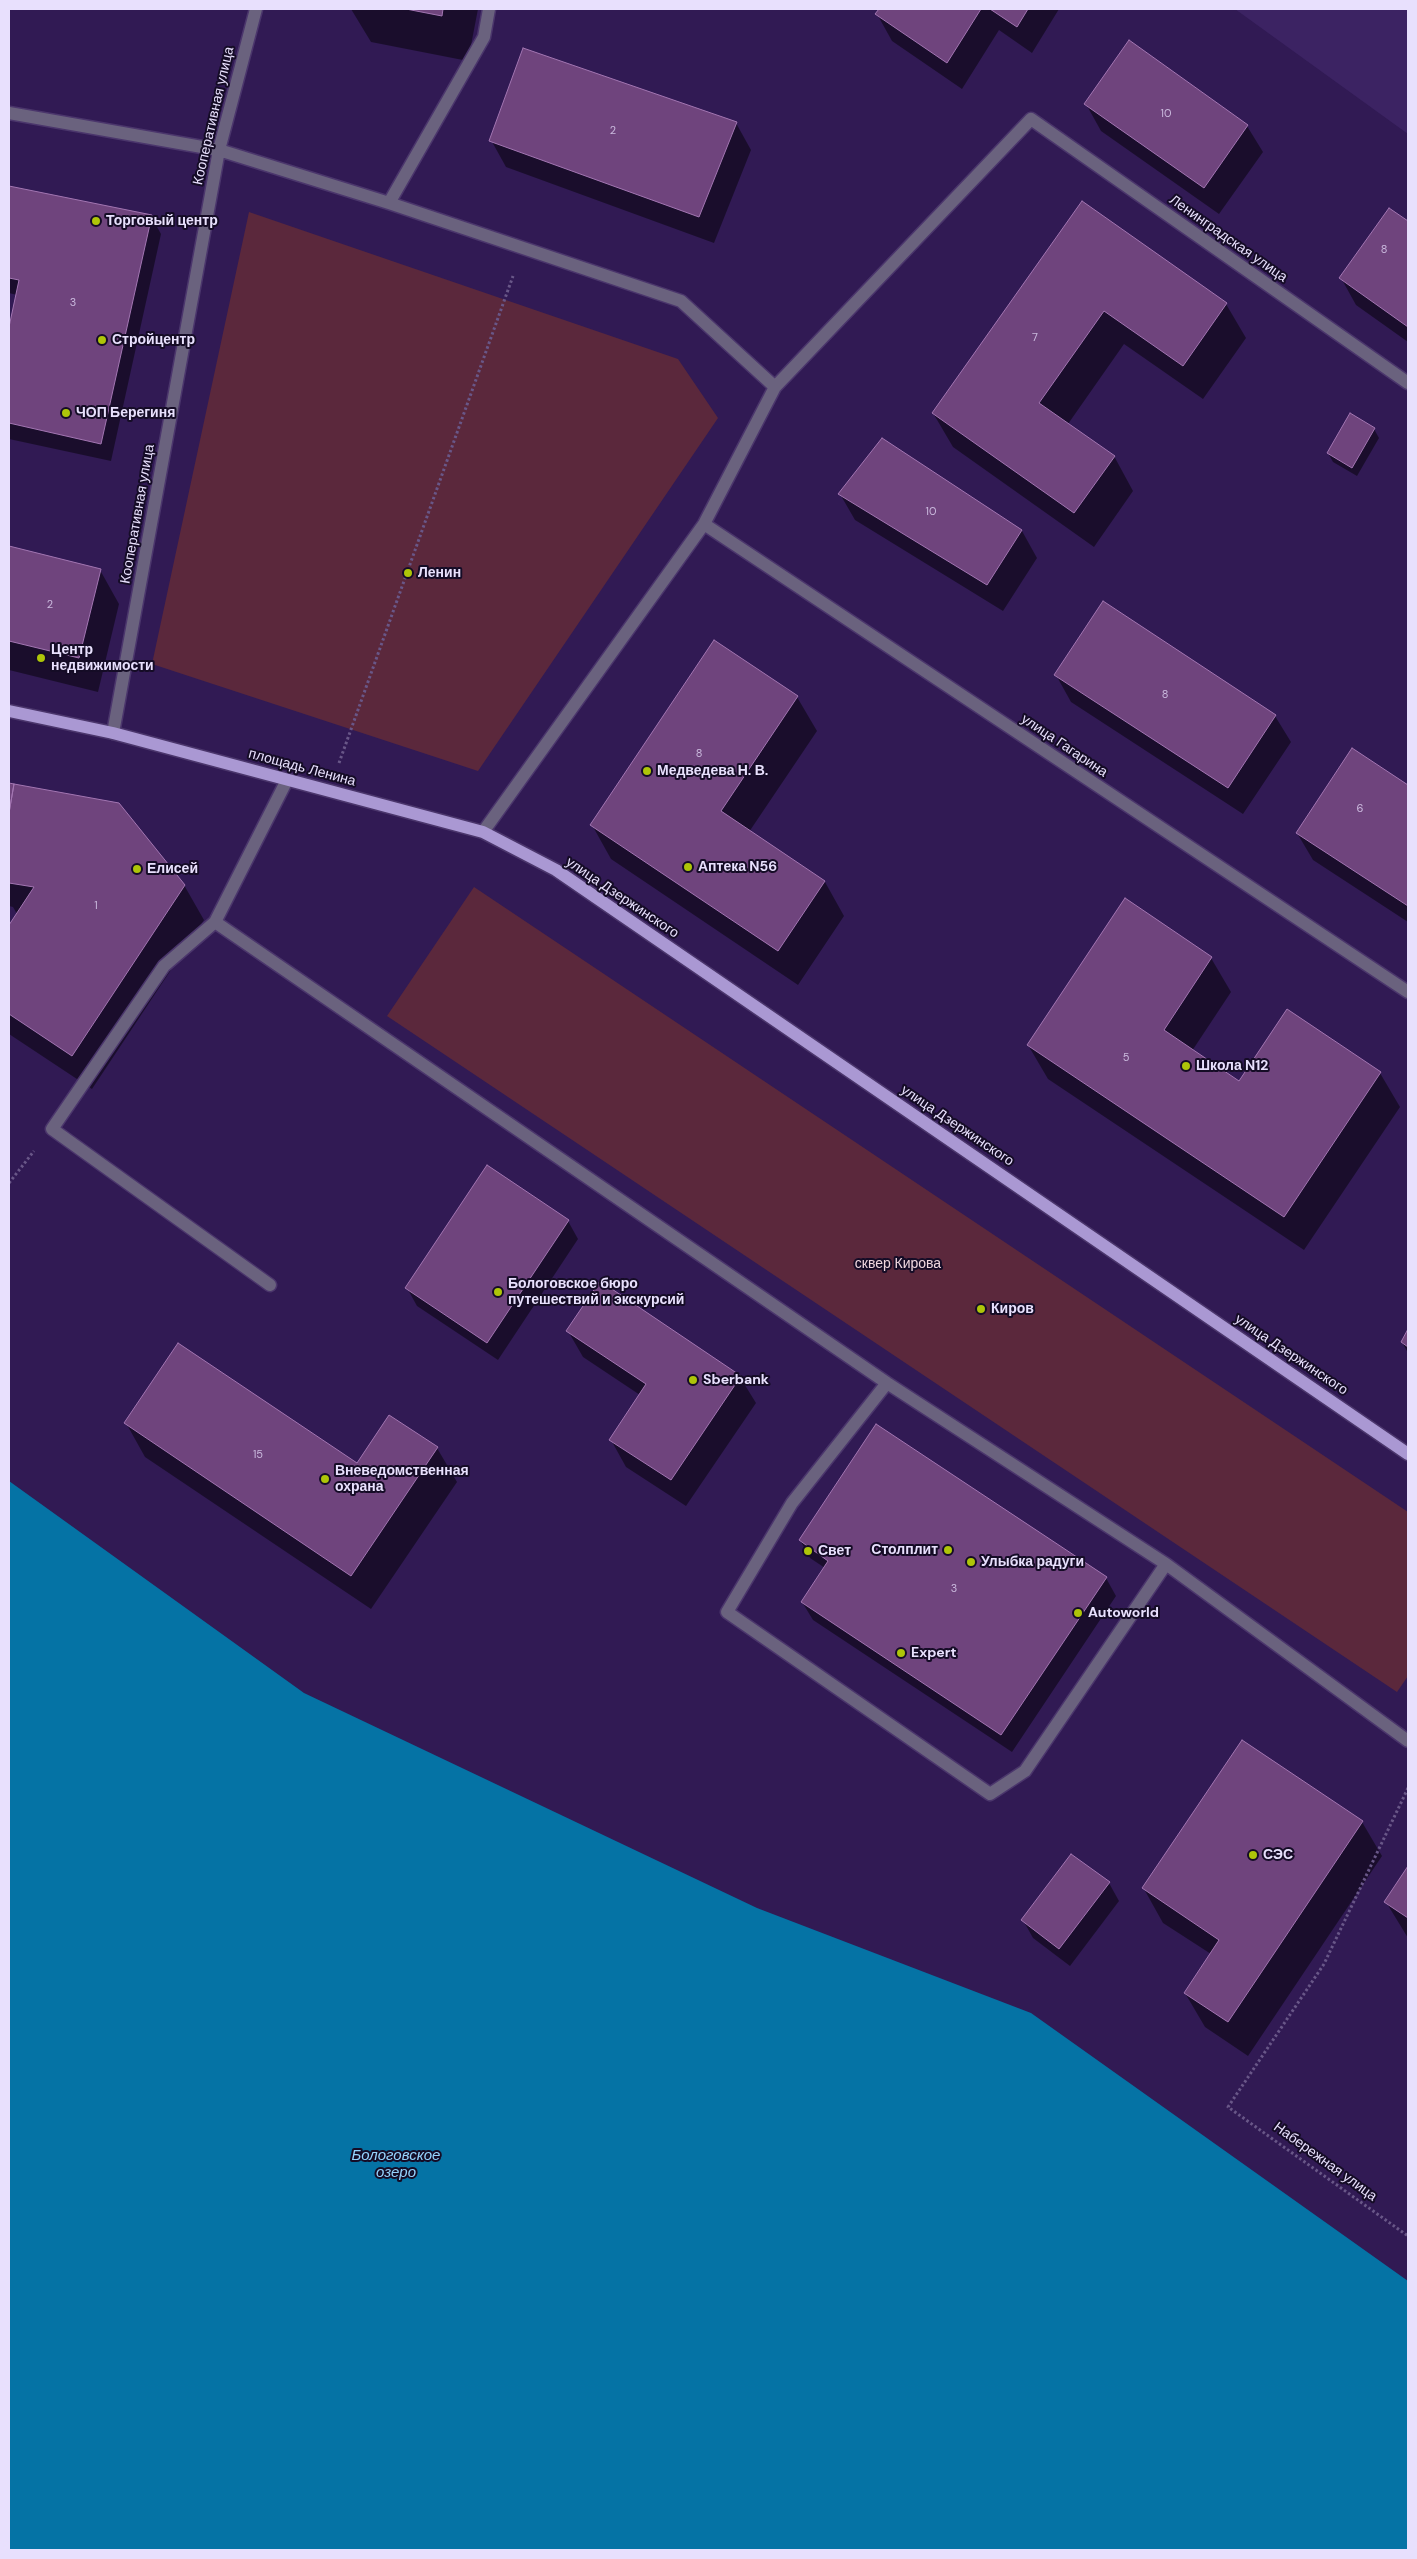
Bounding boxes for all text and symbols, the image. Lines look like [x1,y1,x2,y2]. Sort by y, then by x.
street label: Кооперативная улица [190,45,238,187]
house number: 10 [1161,107,1171,121]
house number: 2 [610,124,616,138]
street label: Ленинградская улица [1166,192,1290,286]
place label: Торговый центр [106,213,218,229]
marker: Торговый центр [90,215,102,227]
house number: 8 [1381,243,1387,257]
house number: 3 [70,296,76,310]
house number: 7 [1032,331,1038,345]
place label: Стройцентр [112,332,195,348]
marker: Стройцентр [96,334,108,346]
place label: ЧОП Берегиня [76,405,175,421]
marker: ЧОП Берегиня [60,407,72,419]
street label: Кооперативная улица [117,443,159,585]
house number: 10 [926,505,936,519]
place label: Ленин [418,565,461,581]
marker: Ленин [402,567,414,579]
house number: 2 [47,598,53,612]
place label: Центр недвижимости [51,642,154,674]
marker: Центр недвижимости [35,652,47,664]
house number: 8 [1162,688,1168,702]
street label: улица Гагарина [1018,711,1110,781]
street label: площадь Ленина [247,746,357,790]
house number: 8 [696,747,702,761]
place label: Медведева Н. В. [657,763,768,779]
marker: Медведева Н. В. [641,765,653,777]
house number: 6 [1357,802,1363,816]
street label: улица Дзержинского [562,854,682,942]
place label: Аптека N56 [698,859,777,875]
place label: Елисей [147,861,198,877]
marker: Аптека N56 [682,861,694,873]
marker: Елисей [131,863,143,875]
house number: 1 [94,899,98,913]
house number: 5 [1123,1051,1129,1065]
place label: Школа N12 [1196,1058,1268,1074]
marker: Школа N12 [1180,1060,1192,1072]
street label: улица Дзержинского [897,1082,1017,1170]
park label: сквер Кирова [855,1256,941,1272]
place label: Бологовское бюро путешествий и экскурсий [508,1276,684,1308]
marker: Бологовское бюро путешествий и экскурсий [492,1286,504,1298]
place label: Киров [991,1301,1034,1317]
marker: Киров [975,1303,987,1315]
street label: улица Дзержинского [1231,1311,1351,1399]
place label: Sberbank [703,1372,769,1388]
marker: Sberbank [687,1374,699,1386]
house number: 15 [253,1448,263,1462]
place label: Вневедомственная охрана [335,1463,469,1495]
marker: Вневедомственная охрана [319,1473,331,1485]
place label: Столплит [871,1542,938,1558]
place label: Свет [818,1543,851,1559]
marker: Столплит [942,1544,954,1556]
marker: Свет [802,1545,814,1557]
place label: Улыбка радуги [981,1554,1084,1570]
marker: Улыбка радуги [965,1556,977,1568]
house number: 3 [951,1582,957,1596]
place label: Autoworld [1088,1605,1159,1621]
marker: Autoworld [1072,1607,1084,1619]
place label: Expert [911,1645,957,1661]
marker: Expert [895,1647,907,1659]
place label: СЭС [1263,1847,1293,1863]
marker: СЭС [1247,1849,1259,1861]
street label: Набережная улица [1270,2119,1380,2205]
water label: Бологовское озеро [352,2147,440,2182]

